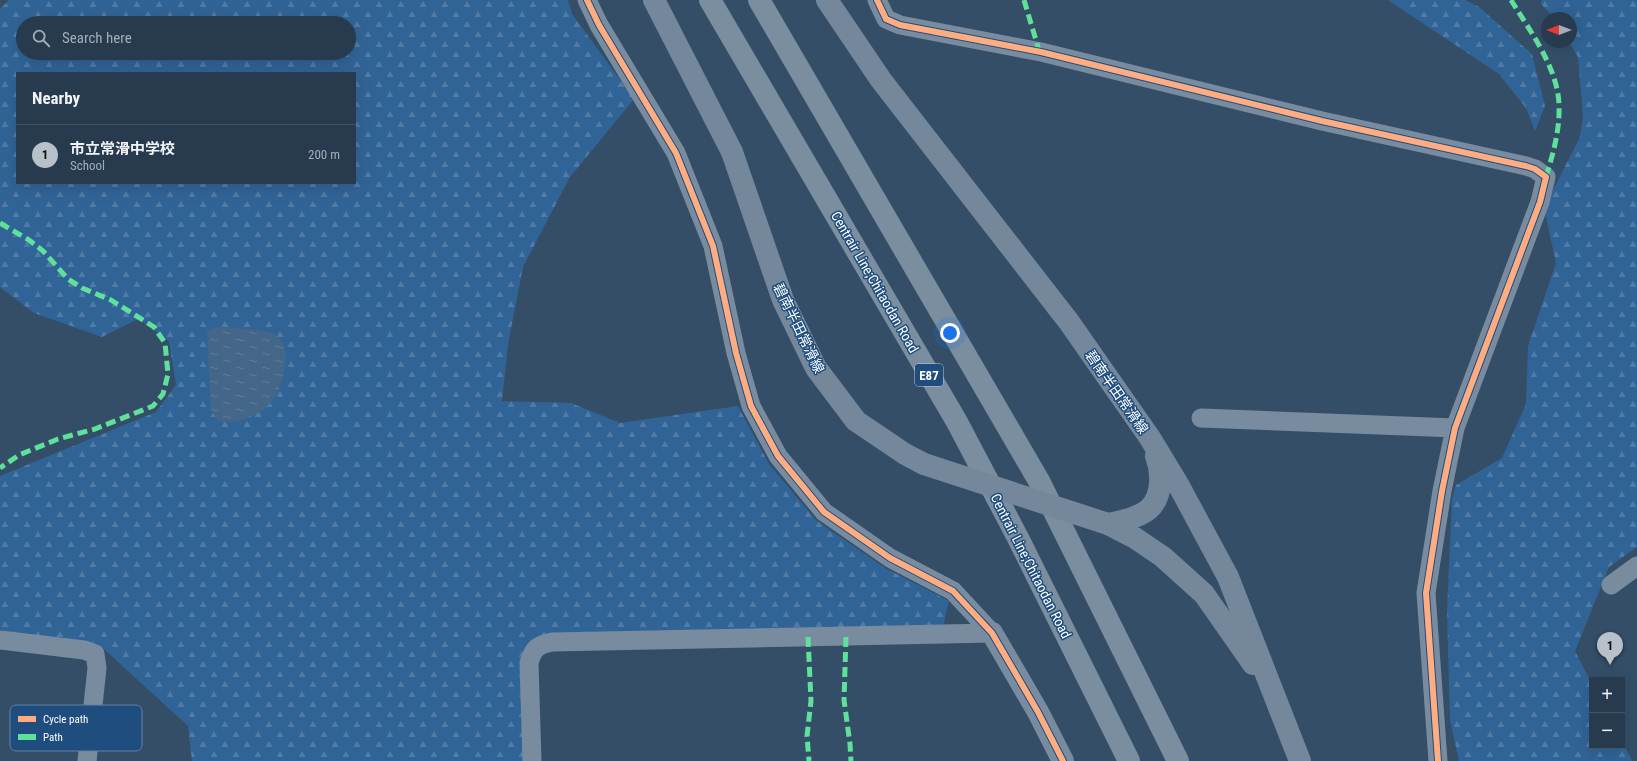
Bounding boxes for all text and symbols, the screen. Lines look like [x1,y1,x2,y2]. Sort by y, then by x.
north arrow [1541,12,1577,48]
search box [16,16,356,60]
icon: search [30,27,52,49]
text: Search here [62,29,132,47]
text: Nearby [32,88,80,108]
text: 市立常滑中学校 [70,140,175,158]
text: 1 [42,147,48,162]
text: 200 m [308,147,340,162]
text: School [70,158,105,173]
street label: Centrair Line;Chitaodan Road [828,209,922,355]
street label: 碧南半田常滑線 [770,280,828,376]
your location [940,323,960,343]
street label: 碧南半田常滑線 [1082,347,1152,437]
road number: E87 [915,364,943,386]
street label: Centrair Line;Chitaodan Road [987,491,1075,641]
pin: 1 [1597,632,1623,665]
map controls [1589,677,1625,749]
button: + [1589,677,1625,713]
legend [10,705,142,751]
text: Cycle path [43,713,88,726]
button: − [1589,713,1625,749]
text: Path [43,731,63,744]

